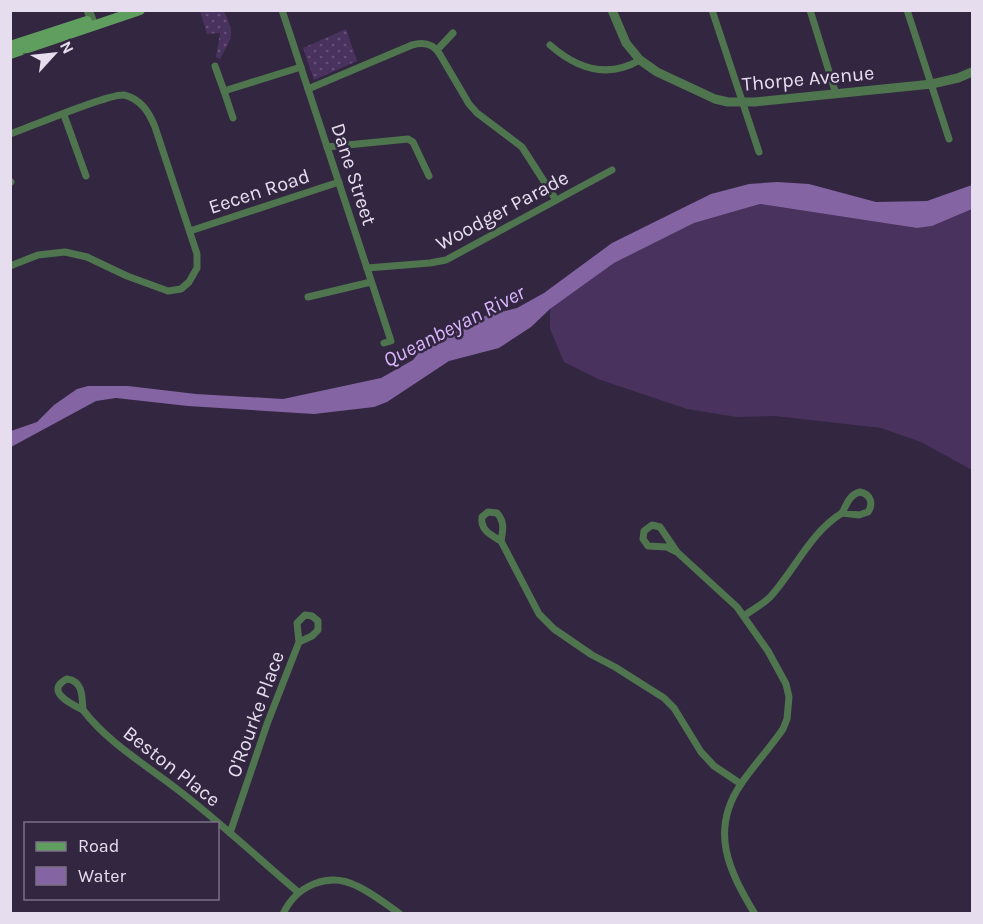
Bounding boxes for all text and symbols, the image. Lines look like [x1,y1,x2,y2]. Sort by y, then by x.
north arrow [24,24,84,84]
text: N [56,38,78,57]
street label: Thorpe Avenue [741,61,875,96]
street label: Dane Street [326,120,381,229]
street label: Eecen Road [206,164,313,219]
street label: Woodger Parade [432,166,573,255]
water label: Queanbeyan River [379,280,529,372]
street label: O'Rourke Place [222,648,289,780]
street label: Beston Place [119,721,225,811]
legend [24,822,219,900]
text: Road [78,835,119,857]
text: Water [78,865,126,887]

